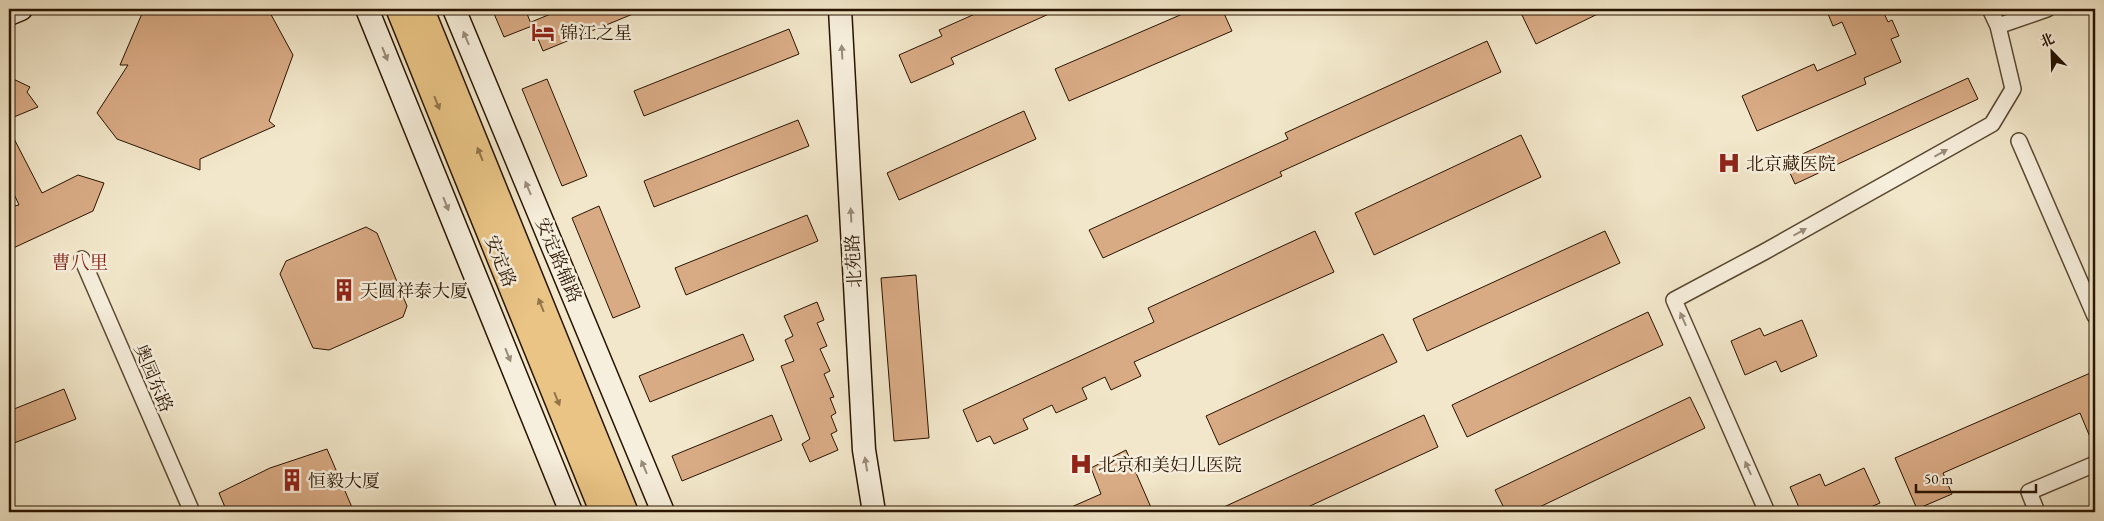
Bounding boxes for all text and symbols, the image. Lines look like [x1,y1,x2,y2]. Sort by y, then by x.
hotel icon: 锦江之星 [530,19,556,45]
place label: 锦江之星 [560,21,632,44]
north arrow [2026,28,2076,78]
text: 北 [2037,29,2057,51]
one-way arrow [462,30,470,45]
one-way arrow [837,44,845,60]
one-way arrow [381,47,389,62]
one-way arrow [433,95,441,110]
one-way arrow [476,146,484,161]
one-way arrow [1934,148,1948,157]
hospital icon: 北京藏医院 [1716,150,1742,176]
place label: 北京藏医院 [1746,152,1836,175]
one-way arrow [524,181,532,195]
one-way arrow [443,197,451,212]
one-way arrow [846,206,854,222]
street label: 安定路辅路 [531,214,587,306]
one-way arrow [1793,228,1806,237]
street label: 安定路 [480,232,522,290]
street label: 北苑路 [840,233,866,289]
district label: 曹八里 [51,250,109,275]
building icon: 天圆祥泰大厦 [331,277,357,303]
place label: 天圆祥泰大厦 [360,279,468,302]
one-way arrow [537,297,545,312]
one-way arrow [1678,312,1686,326]
street label: 奥园东路 [129,340,179,416]
one-way arrow [504,348,512,362]
one-way arrow [553,392,561,407]
hospital icon: 北京和美妇儿医院 [1068,451,1094,477]
place label: 北京和美妇儿医院 [1098,453,1242,476]
one-way arrow [862,456,870,472]
one-way arrow [640,460,648,474]
one-way arrow [1743,461,1751,475]
scale bar [1916,461,2036,493]
building icon: 恒毅大厦 [279,467,305,493]
place label: 恒毅大厦 [308,469,380,492]
text: 50 m [1924,469,1953,488]

